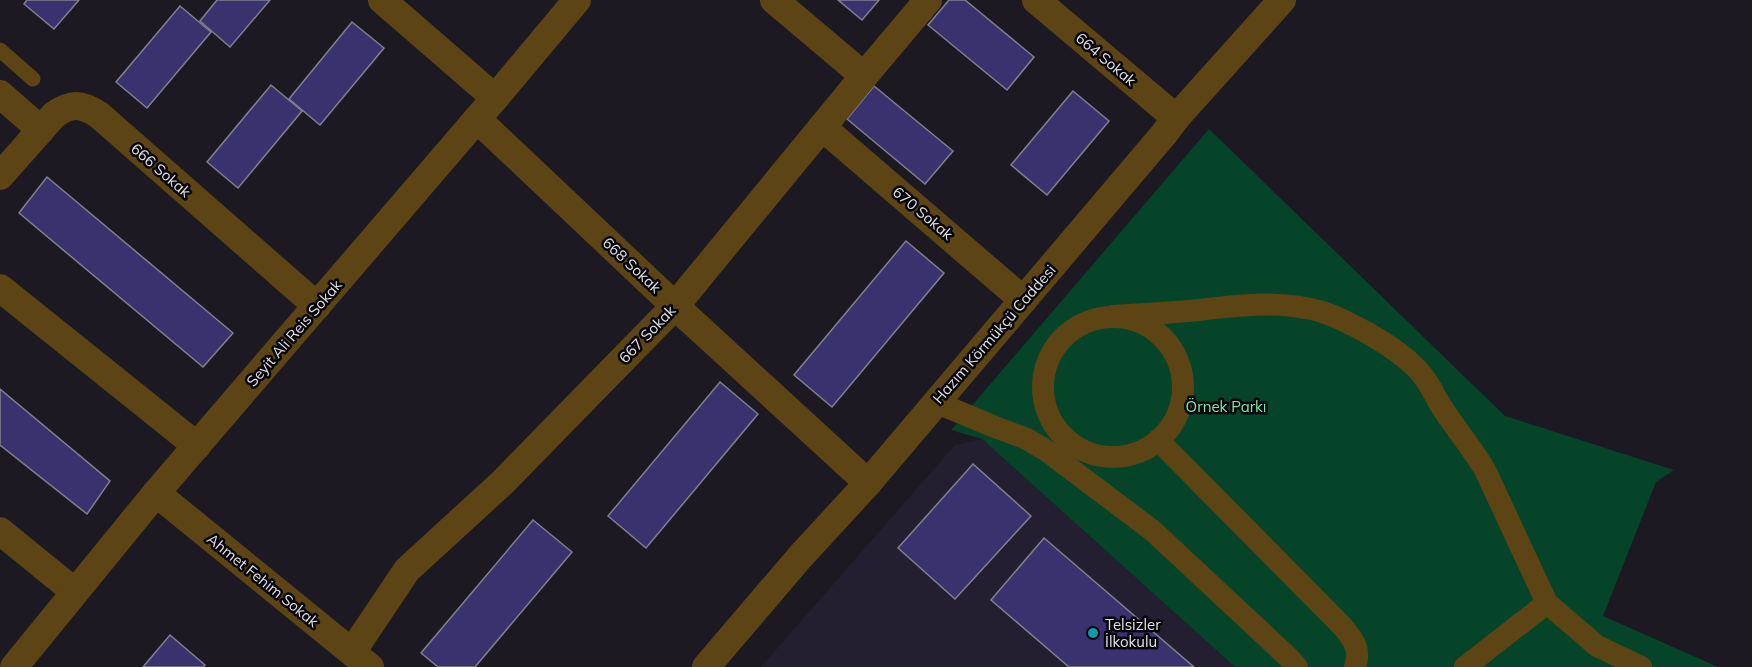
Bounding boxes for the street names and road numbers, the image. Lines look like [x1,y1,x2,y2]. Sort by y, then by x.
street label: 664 Sokak [1072,28,1140,90]
street label: 666 Sokak [127,139,195,201]
street label: 670 Sokak [889,182,957,244]
street label: 668 Sokak [599,233,665,297]
street label: Hazım Körmükçü Caddesi [928,261,1060,407]
street label: Seyit Ali Reis Sokak [242,275,346,390]
street label: 667 Sokak [615,301,679,367]
street label: Ahmet Fehim Sokak [203,529,323,631]

